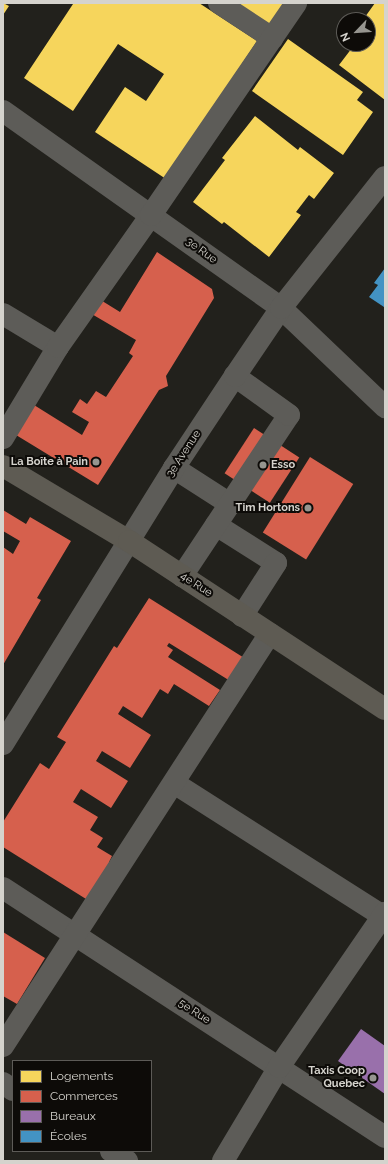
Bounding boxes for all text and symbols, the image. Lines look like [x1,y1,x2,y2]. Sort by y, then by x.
north arrow [336,12,376,52]
text: N [338,30,353,43]
street label: 3e Rue [183,235,219,267]
street label: 3e Avenue [164,428,204,480]
place label: La Boîte à Pain [11,455,88,469]
marker: La Boîte à Pain [91,457,101,467]
place label: Esso [271,458,295,472]
marker: Esso [258,460,268,470]
place label: Tim Hortons [236,501,300,515]
marker: Tim Hortons [303,503,313,513]
street label: 4e Rue [178,570,214,600]
street label: 5e Rue [176,997,212,1027]
legend [12,1060,152,1152]
place label: Taxis Coop Quebec [308,1065,365,1091]
text: Logements [50,1069,113,1083]
marker: Taxis Coop Quebec [368,1073,378,1083]
text: Commerces [50,1089,118,1103]
text: Bureaux [50,1109,96,1123]
text: Écoles [50,1129,87,1143]

